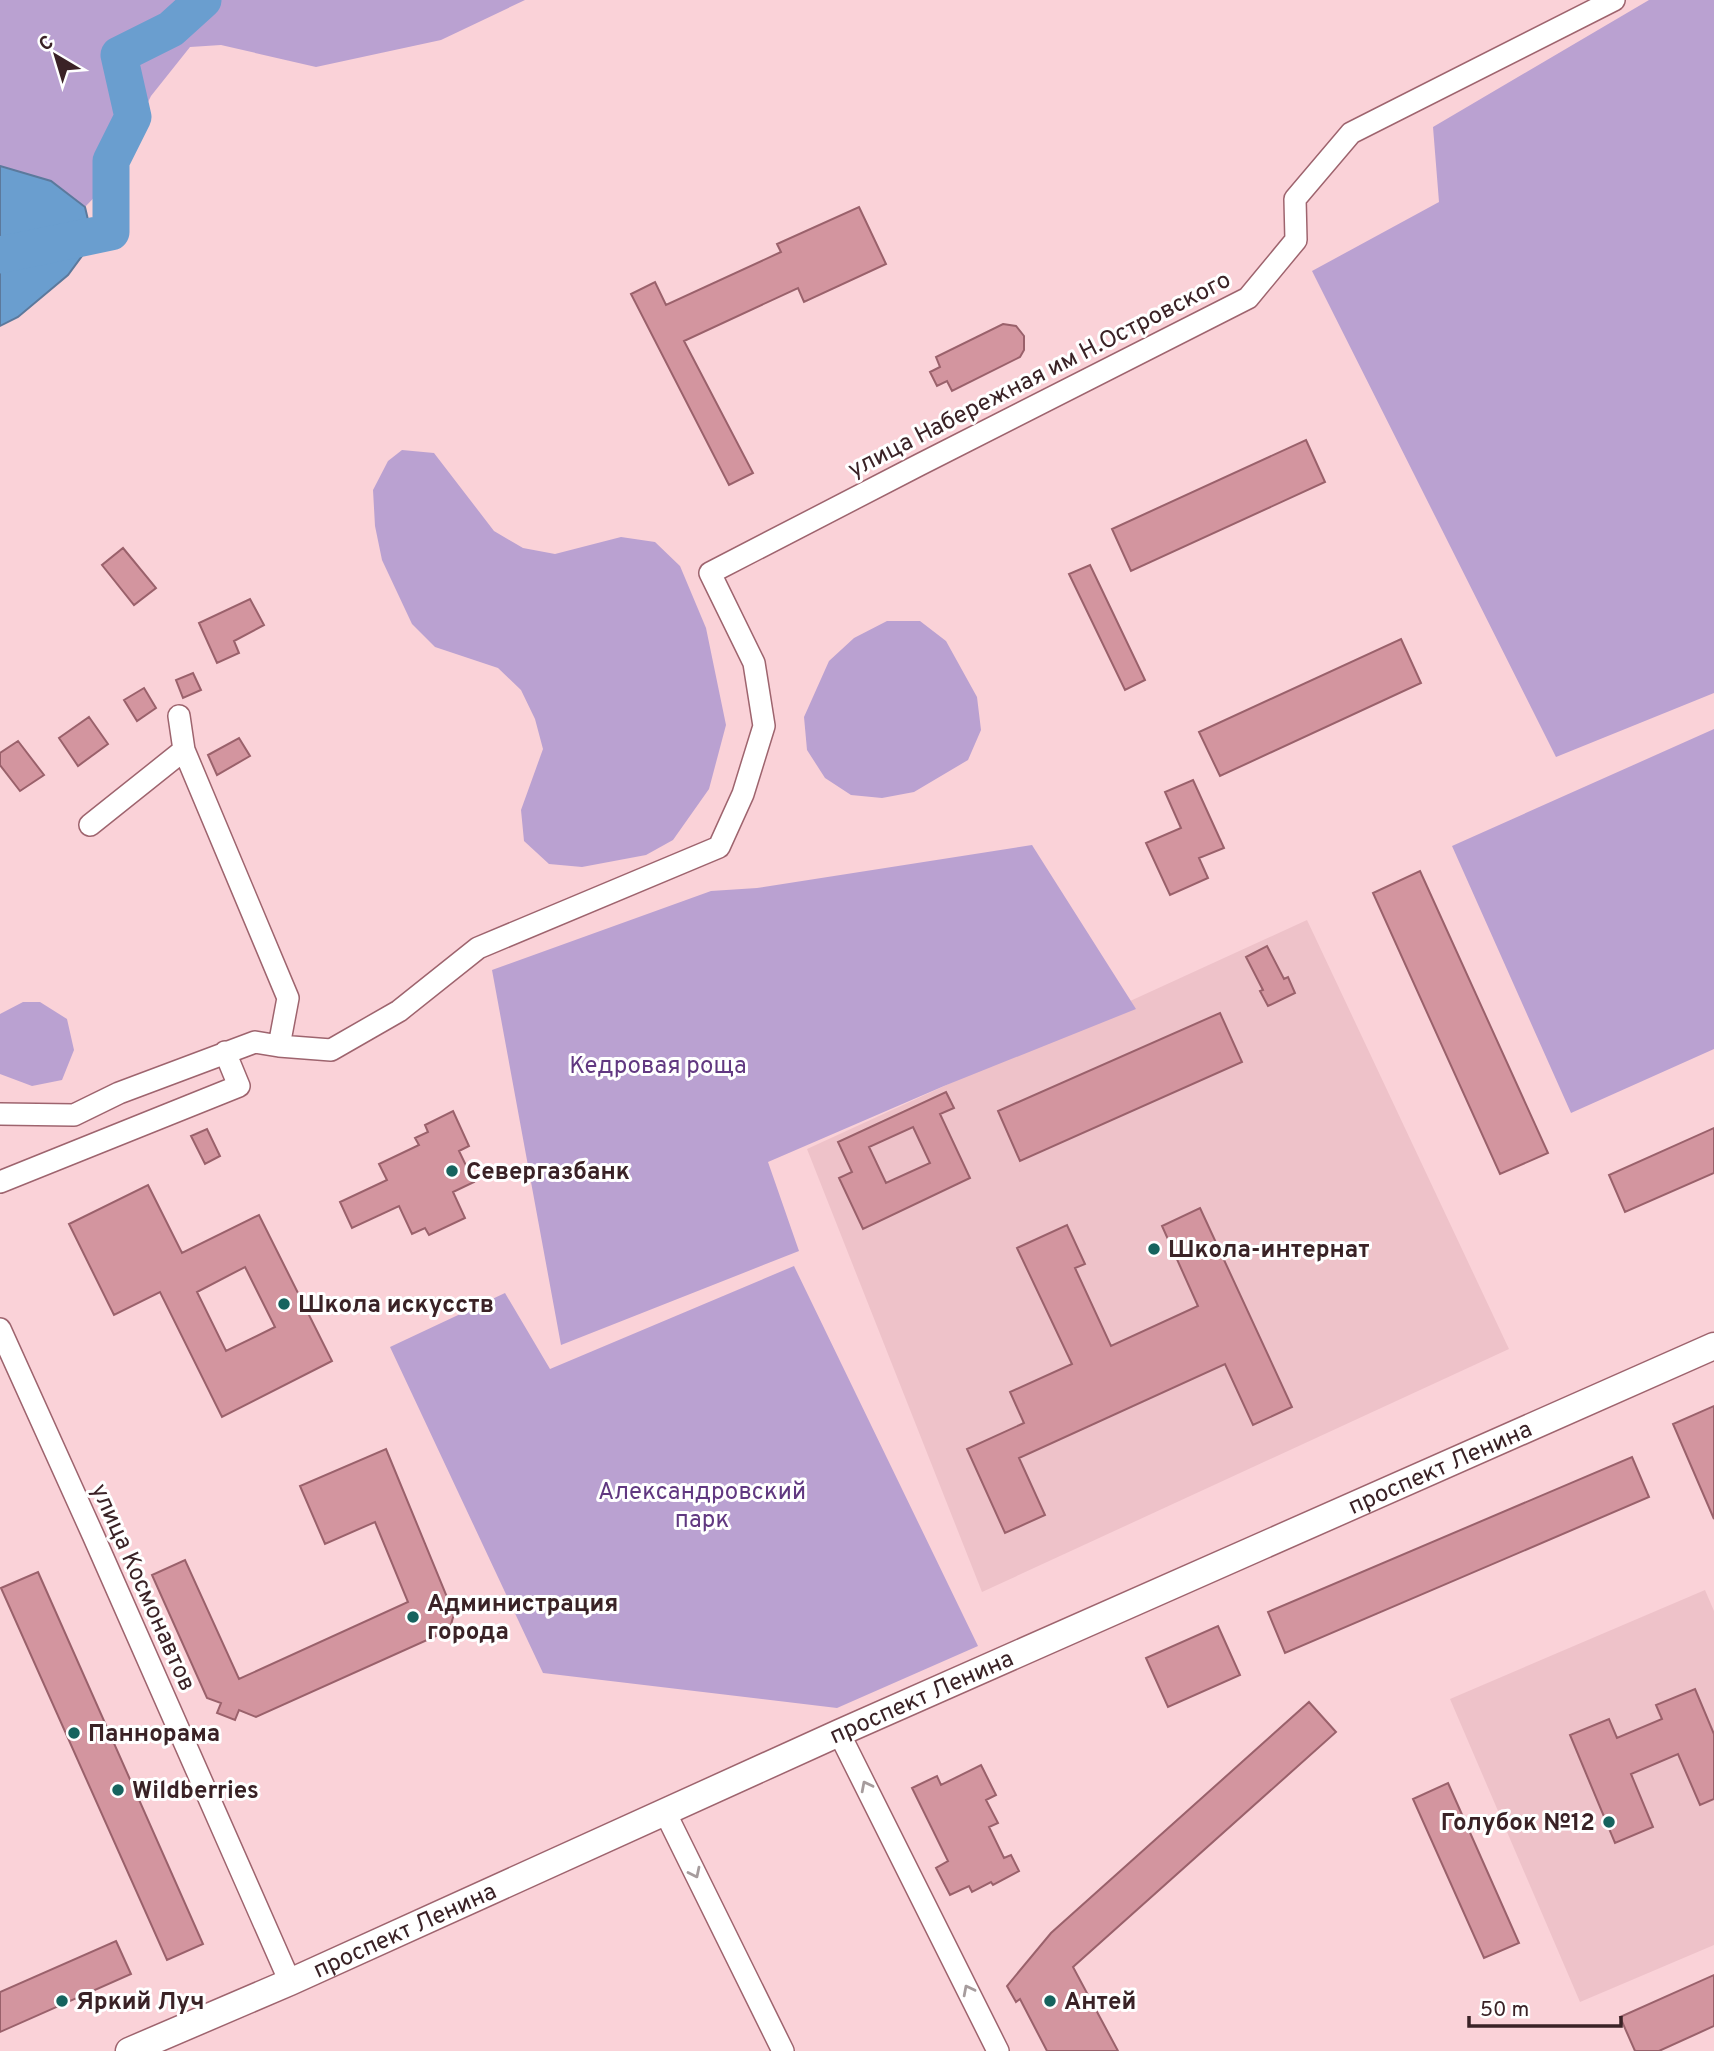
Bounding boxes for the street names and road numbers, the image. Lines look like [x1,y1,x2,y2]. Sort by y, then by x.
street label: улица Набережная им Н.Островского [843,266,1236,486]
street label: проспект Ленина [1344,1415,1537,1523]
street label: улица Космонавтов [83,1479,201,1696]
street label: проспект Ленина [825,1645,1019,1752]
street label: проспект Ленина [309,1877,502,1986]

